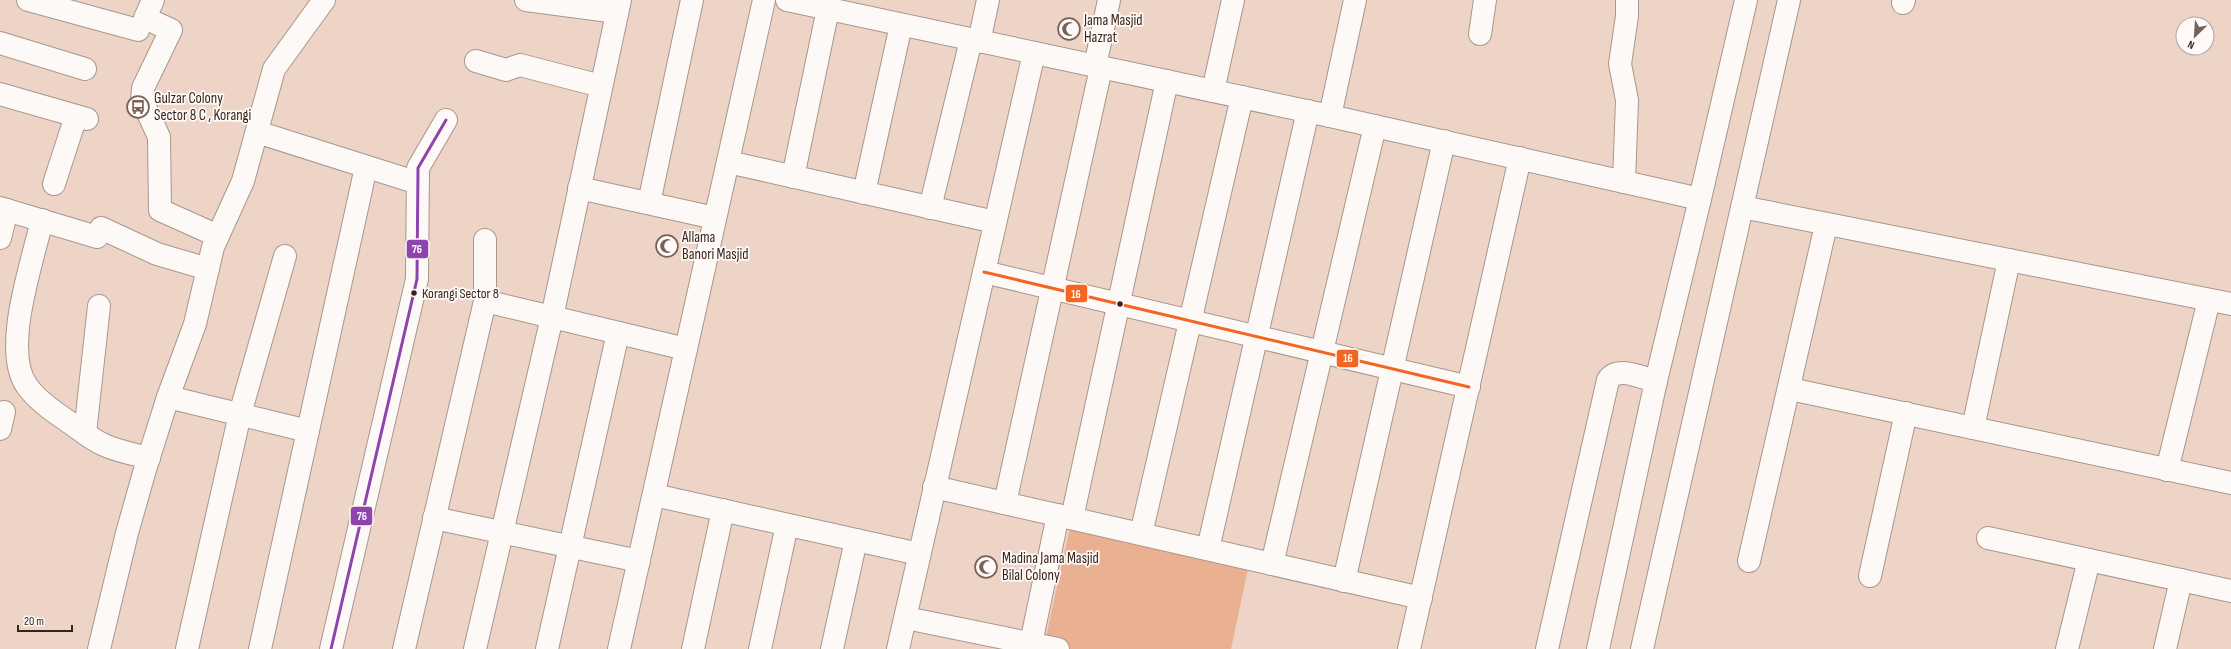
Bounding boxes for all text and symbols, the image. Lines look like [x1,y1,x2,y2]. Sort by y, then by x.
place label: Jama Masjid Hazrat [1083,11,1142,47]
mosque icon: Jama Masjid Hazrat [1056,16,1082,42]
north arrow [2175,16,2215,56]
text: N [2185,37,2196,52]
place label: Gulzar Colony Sector 8 C , Korangi [154,89,252,125]
bus stop icon: Gulzar Colony Sector 8 C , Korangi [125,94,151,120]
place label: Allama Banori Masjid [681,228,748,264]
mosque icon: Allama Banori Masjid [654,233,680,259]
line badge: 76 [406,239,429,259]
text: 76 [412,243,422,256]
line badge: 16 [1065,284,1088,303]
place label: Korangi Sector 8 [422,285,499,302]
marker: Korangi Sector 8 [409,288,419,298]
text: 16 [1071,288,1081,301]
unlabelled marker [1115,299,1125,309]
line badge: 16 [1336,349,1359,368]
text: 16 [1343,352,1353,365]
line badge: 76 [350,506,373,526]
text: 76 [357,510,367,523]
place label: Madina Jama Masjid Bilal Colony [1002,549,1099,585]
mosque icon: Madina Jama Masjid Bilal Colony [973,554,999,580]
scale bar [18,607,72,633]
text: 20 m [24,614,44,629]

